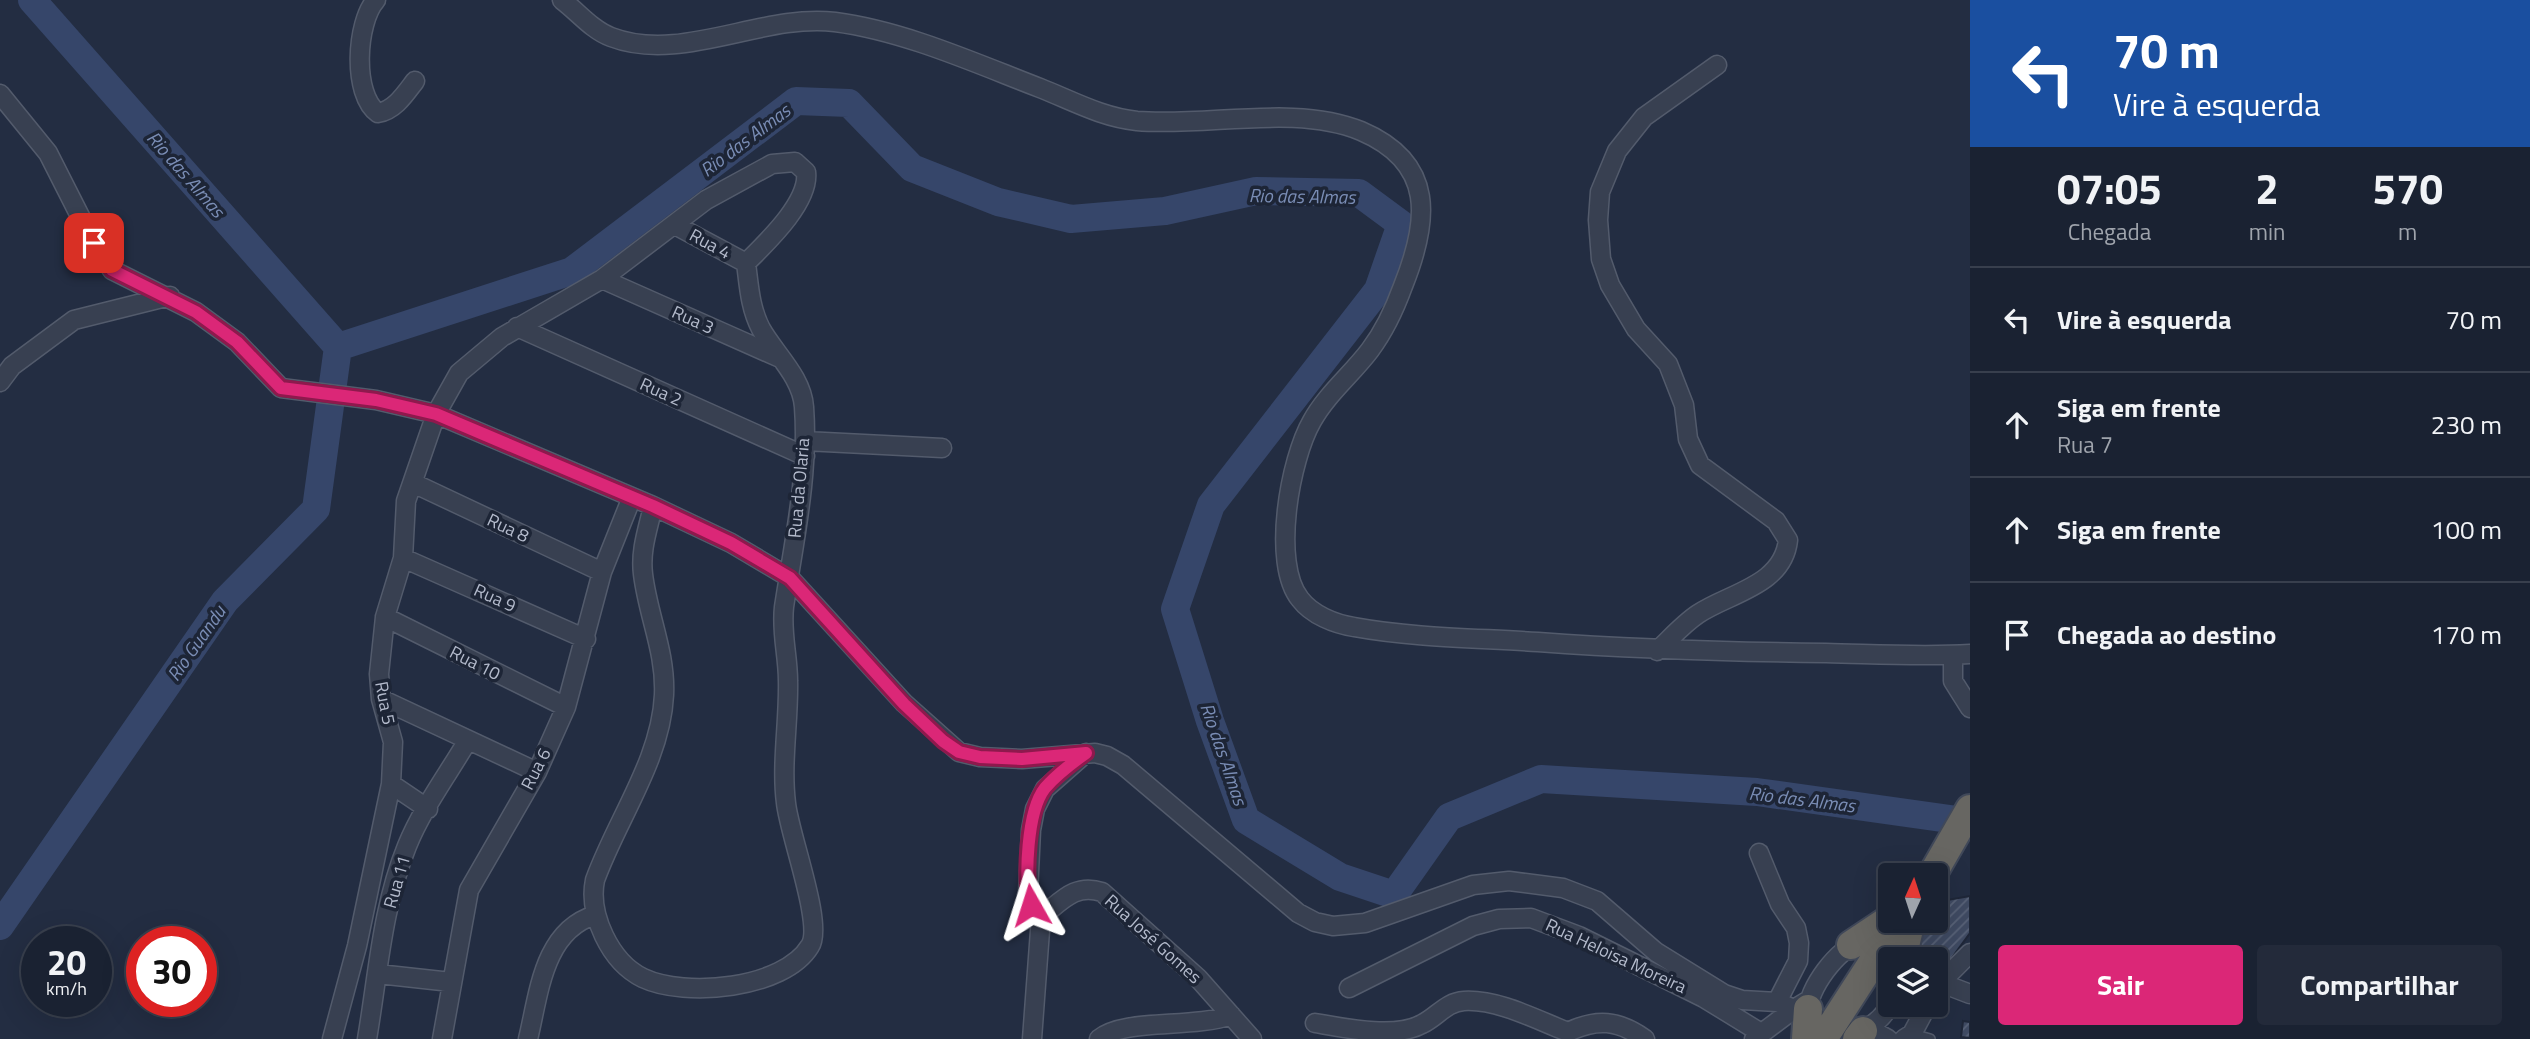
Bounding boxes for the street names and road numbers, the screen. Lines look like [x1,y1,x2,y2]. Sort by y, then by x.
street label: Rua 4 [685,221,736,266]
street label: Rua 3 [668,298,719,341]
street label: Rua 2 [636,370,687,413]
street label: Rua da Olaria [781,437,816,539]
street label: Rua 8 [483,506,534,549]
street label: Rua 9 [470,576,521,619]
street label: Rua 10 [445,638,505,687]
street label: Rua 5 [368,679,403,727]
street label: Rua 6 [514,743,557,794]
street label: Rua 11 [376,852,417,911]
street label: Rua José Gomes [1099,888,1208,990]
street label: Rua Heloisa Moreira [1541,911,1691,1000]

